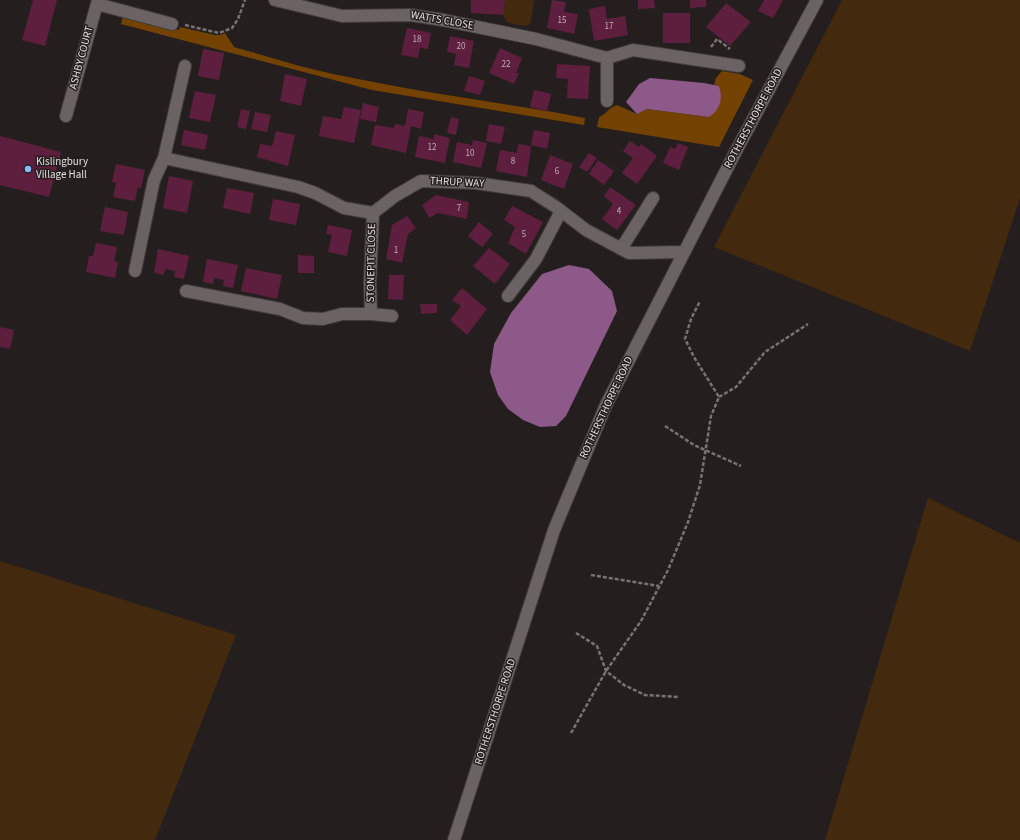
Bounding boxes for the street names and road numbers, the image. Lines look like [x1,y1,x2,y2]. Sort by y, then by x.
street label: WATTS CLOSE [409,9,475,33]
street label: ASHBY COURT [67,25,97,91]
street label: ROTHERSTHORPE ROAD [722,67,786,171]
street label: THRUP WAY [429,175,485,191]
street label: STONEPIT CLOSE [365,223,379,303]
street label: ROTHERSTHORPE ROAD [578,355,636,461]
street label: ROTHERSTHORPE ROAD [473,657,519,767]

